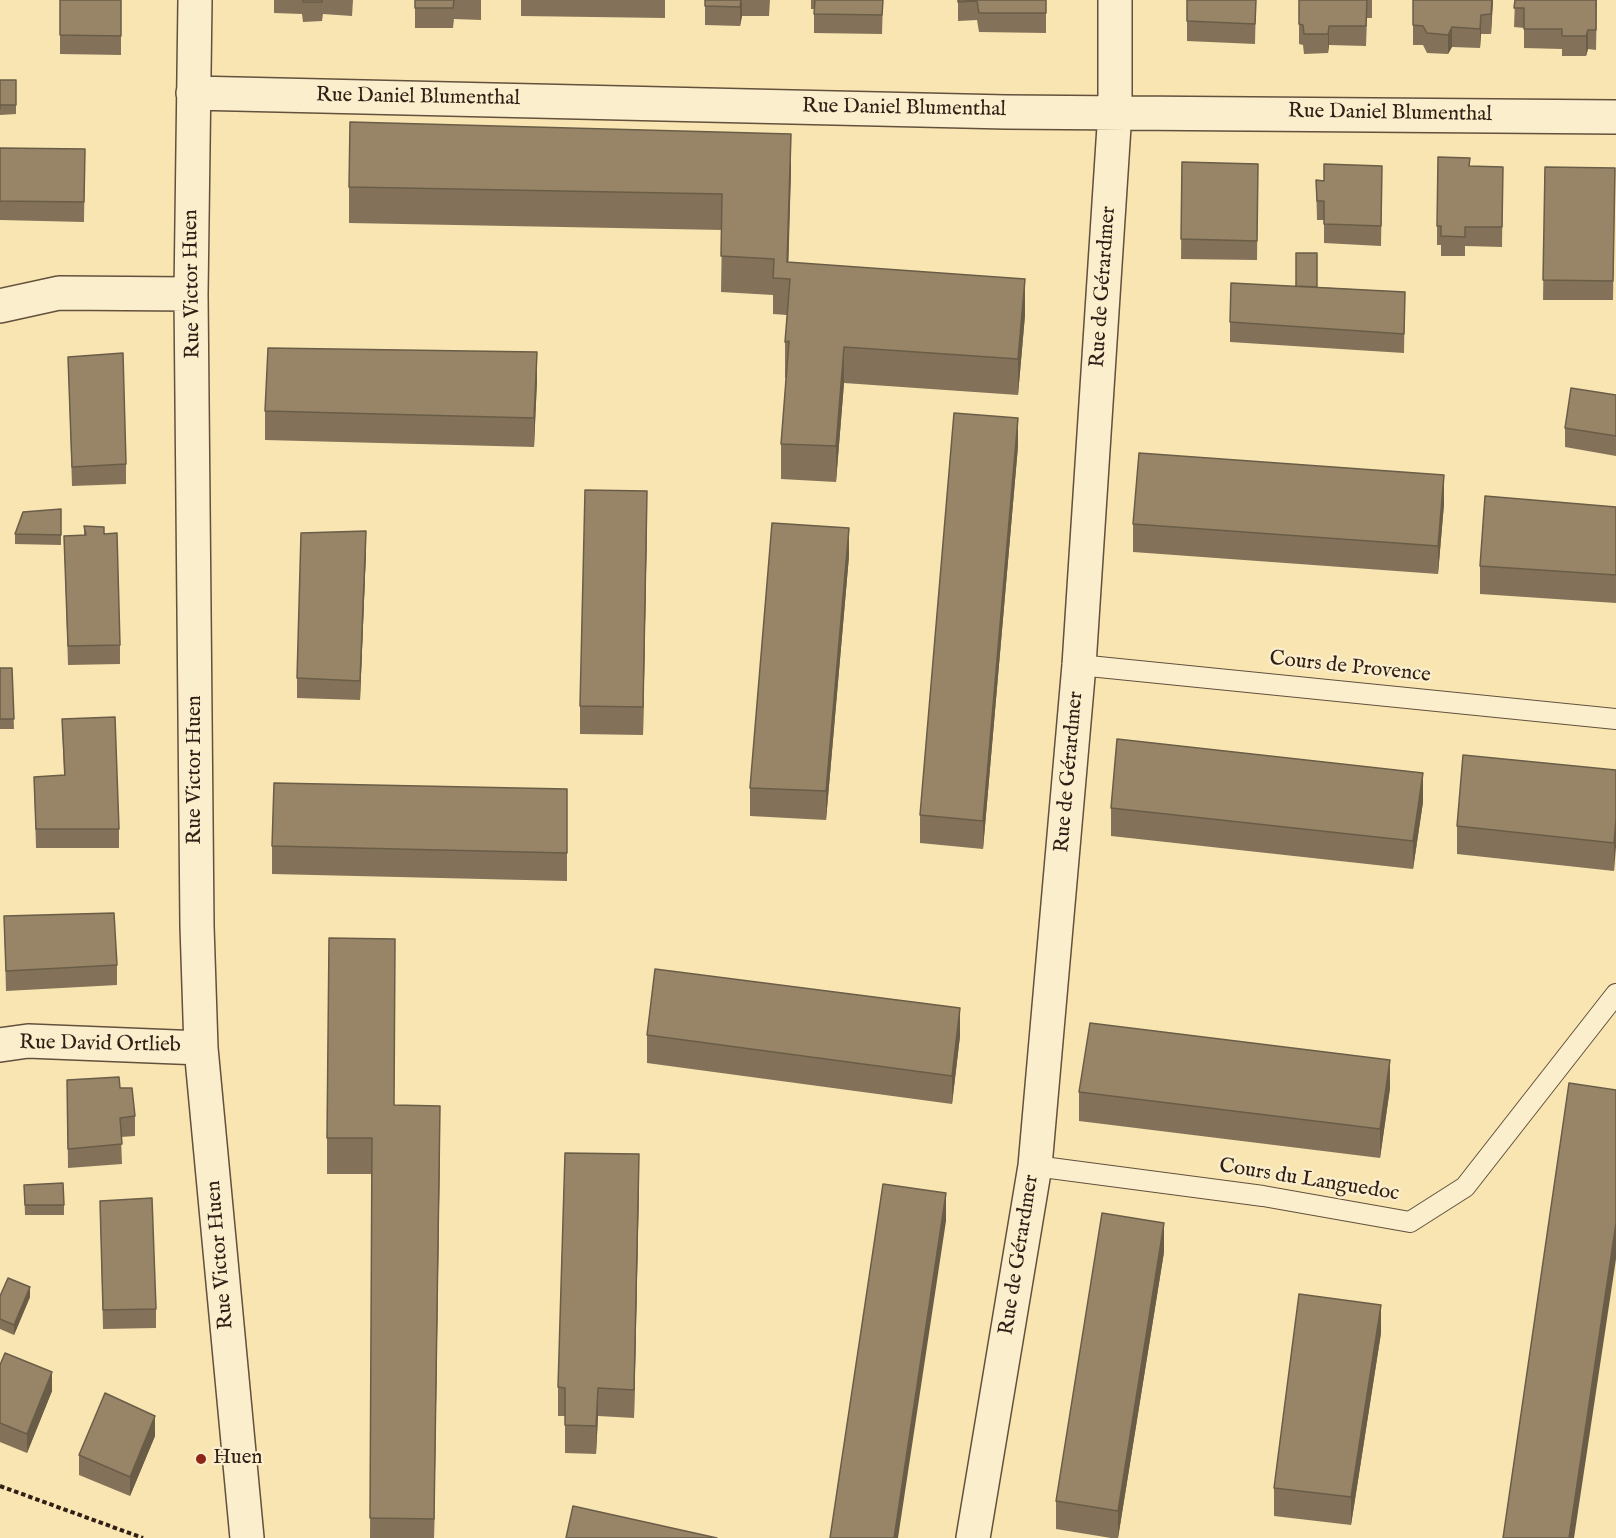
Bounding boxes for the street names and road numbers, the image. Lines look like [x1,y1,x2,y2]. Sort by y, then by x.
street label: Rue Daniel Blumenthal [316,84,520,112]
street label: Rue Daniel Blumenthal [802,95,1006,123]
street label: Rue Daniel Blumenthal [1288,100,1492,128]
street label: Rue de Gérardmer [1086,205,1122,369]
street label: Rue Victor Huen [179,209,207,359]
street label: Cours de Provence [1268,647,1432,689]
street label: Rue de Gérardmer [1050,690,1090,854]
street label: Rue Victor Huen [183,695,209,845]
street label: Rue David Ortlieb [19,1031,181,1059]
street label: Cours du Languedoc [1217,1154,1401,1208]
street label: Rue de Gérardmer [995,1173,1045,1337]
street label: Rue Victor Huen [202,1179,240,1331]

